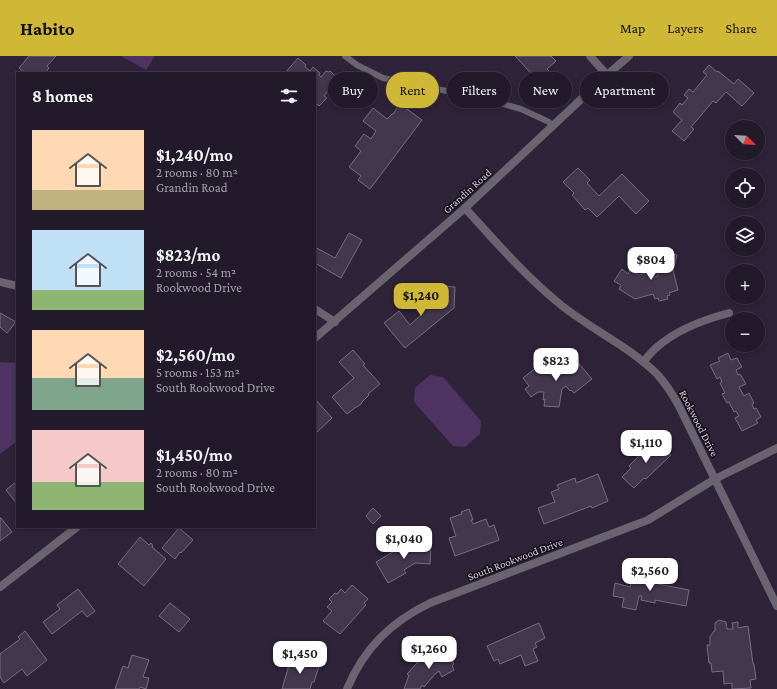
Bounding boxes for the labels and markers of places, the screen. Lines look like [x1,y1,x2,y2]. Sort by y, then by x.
pin: $804 [627,247,675,281]
pin: $1,240 [388,283,454,317]
pin: $823 [532,348,580,382]
pin: $1,110 [613,430,679,464]
pin: $1,040 [371,526,437,560]
pin: $2,560 [617,558,683,592]
pin: $1,260 [396,636,462,670]
pin: $1,450 [267,641,333,675]

